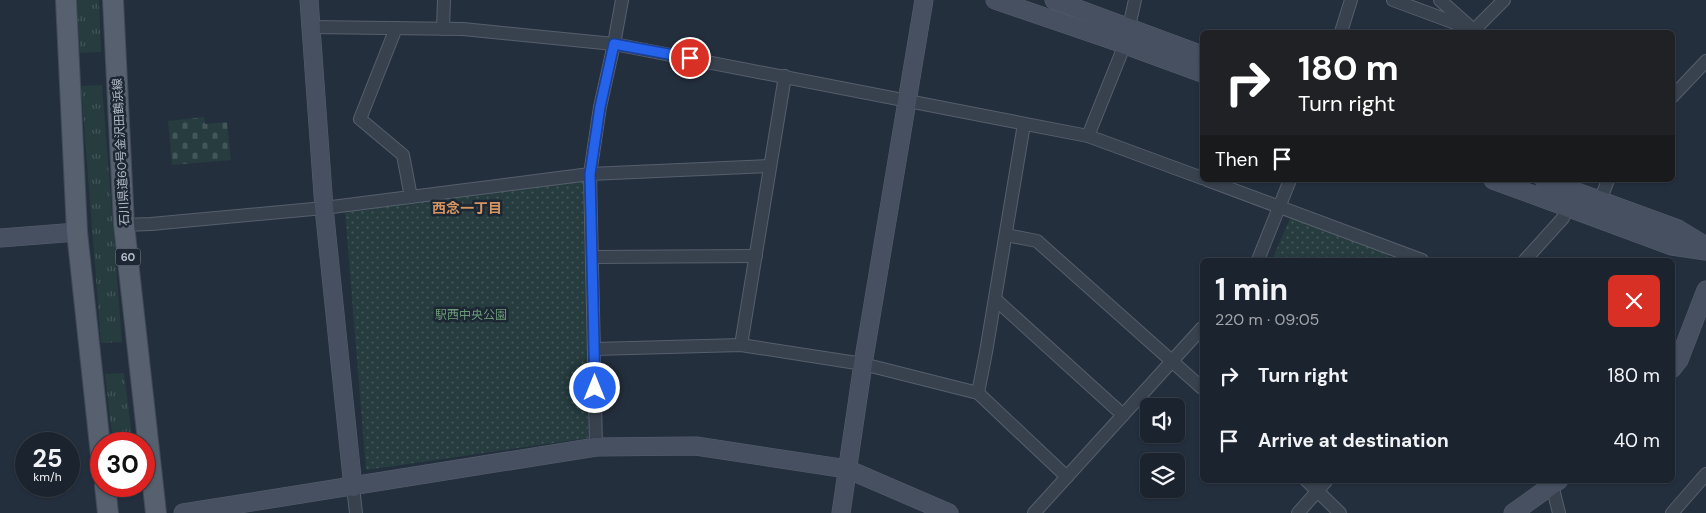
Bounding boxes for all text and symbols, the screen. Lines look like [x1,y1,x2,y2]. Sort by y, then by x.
pin [669,37,711,79]
icon: arrive [676,44,704,72]
text: 180 m [1298,45,1399,91]
icon: right [1215,50,1280,115]
street label: 石川県道60号金沢田鶴浜線 [109,78,133,226]
text: Turn right [1298,89,1395,118]
icon: arrive [1268,145,1296,173]
text: Then [1215,147,1258,172]
district label: 西念一丁目 [432,199,502,217]
road number: 60 [116,248,140,266]
text: 1 min [1215,270,1288,309]
button: close [1608,275,1660,327]
park label: 駅西中央公園 [435,307,507,323]
text: 220 m · 09:05 [1215,309,1319,330]
position arrow [568,361,620,413]
icon: right [1215,362,1243,390]
text: Turn right [1258,363,1348,388]
text: 180 m [1608,363,1660,388]
map controls [1140,398,1185,498]
button: sound [1140,398,1185,443]
icon: arrive [1215,427,1243,455]
text: Arrive at destination [1258,428,1449,453]
text: 40 m [1613,428,1660,453]
speed limit sign: 30 [90,432,155,497]
text: 25 [33,442,62,475]
button: layers [1140,453,1185,498]
text: km/h [33,469,62,485]

